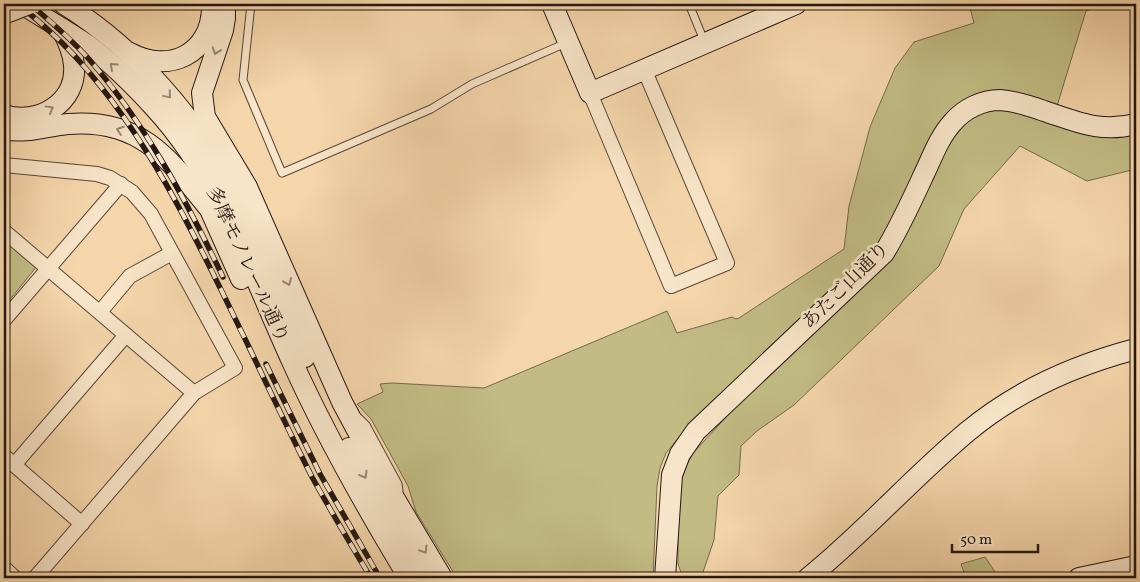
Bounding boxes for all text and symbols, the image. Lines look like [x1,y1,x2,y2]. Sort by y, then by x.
one-way arrow [212,46,222,55]
one-way arrow [109,63,118,72]
one-way arrow [163,89,171,98]
one-way arrow [45,106,54,116]
one-way arrow [117,126,125,136]
street label: 多摩モノレール通り [199,183,295,347]
street label: あたご山通り [796,236,896,336]
one-way arrow [282,277,293,286]
one-way arrow [358,470,368,479]
scale bar [952,522,1039,554]
text: 50 m [960,530,992,551]
one-way arrow [418,545,428,554]

